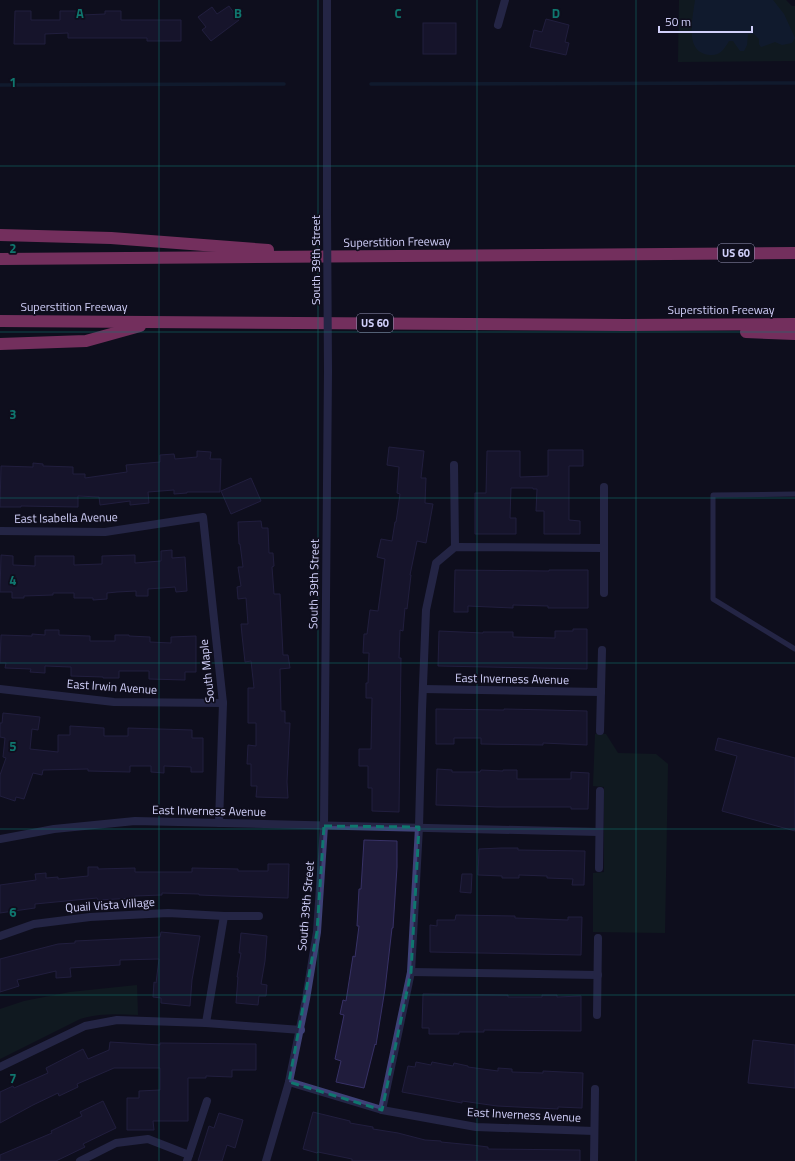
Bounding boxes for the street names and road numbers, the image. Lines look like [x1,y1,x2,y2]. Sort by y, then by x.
street label: South 39th Street [306,214,325,305]
street label: Superstition Freeway [343,231,451,252]
road number: US 60 [718,244,754,262]
street label: Superstition Freeway [20,297,128,316]
street label: Superstition Freeway [667,300,775,319]
road number: US 60 [357,314,393,332]
street label: East Isabella Avenue [14,507,118,528]
street label: South 39th Street [303,538,324,629]
street label: South Maple [194,638,219,704]
street label: East Inverness Avenue [455,668,569,689]
street label: East Irwin Avenue [66,674,158,699]
street label: East Inverness Avenue [152,800,266,821]
street label: South 39th Street [292,859,319,952]
street label: Quail Vista Village [65,892,155,917]
street label: East Inverness Avenue [467,1102,582,1127]

